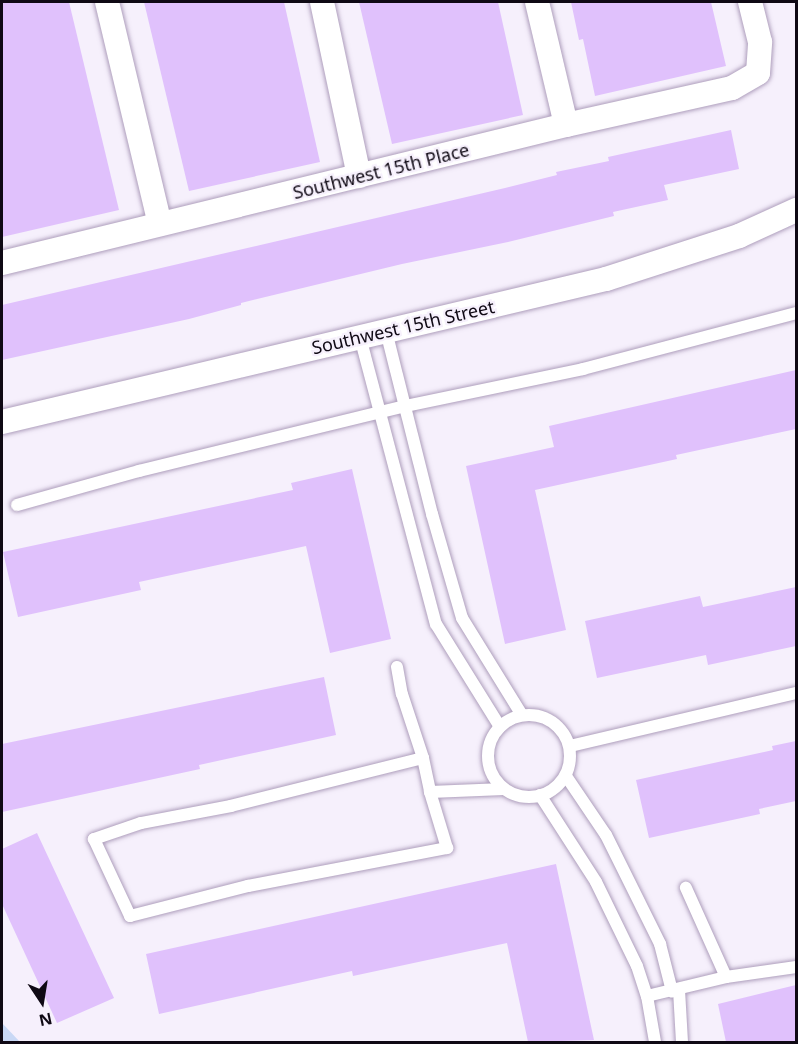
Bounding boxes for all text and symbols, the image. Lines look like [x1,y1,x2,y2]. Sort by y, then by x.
street label: Southwest 15th Place [291,139,471,203]
street label: Southwest 15th Street [310,295,496,359]
north arrow [12,972,72,1032]
text: N [37,1007,54,1032]

